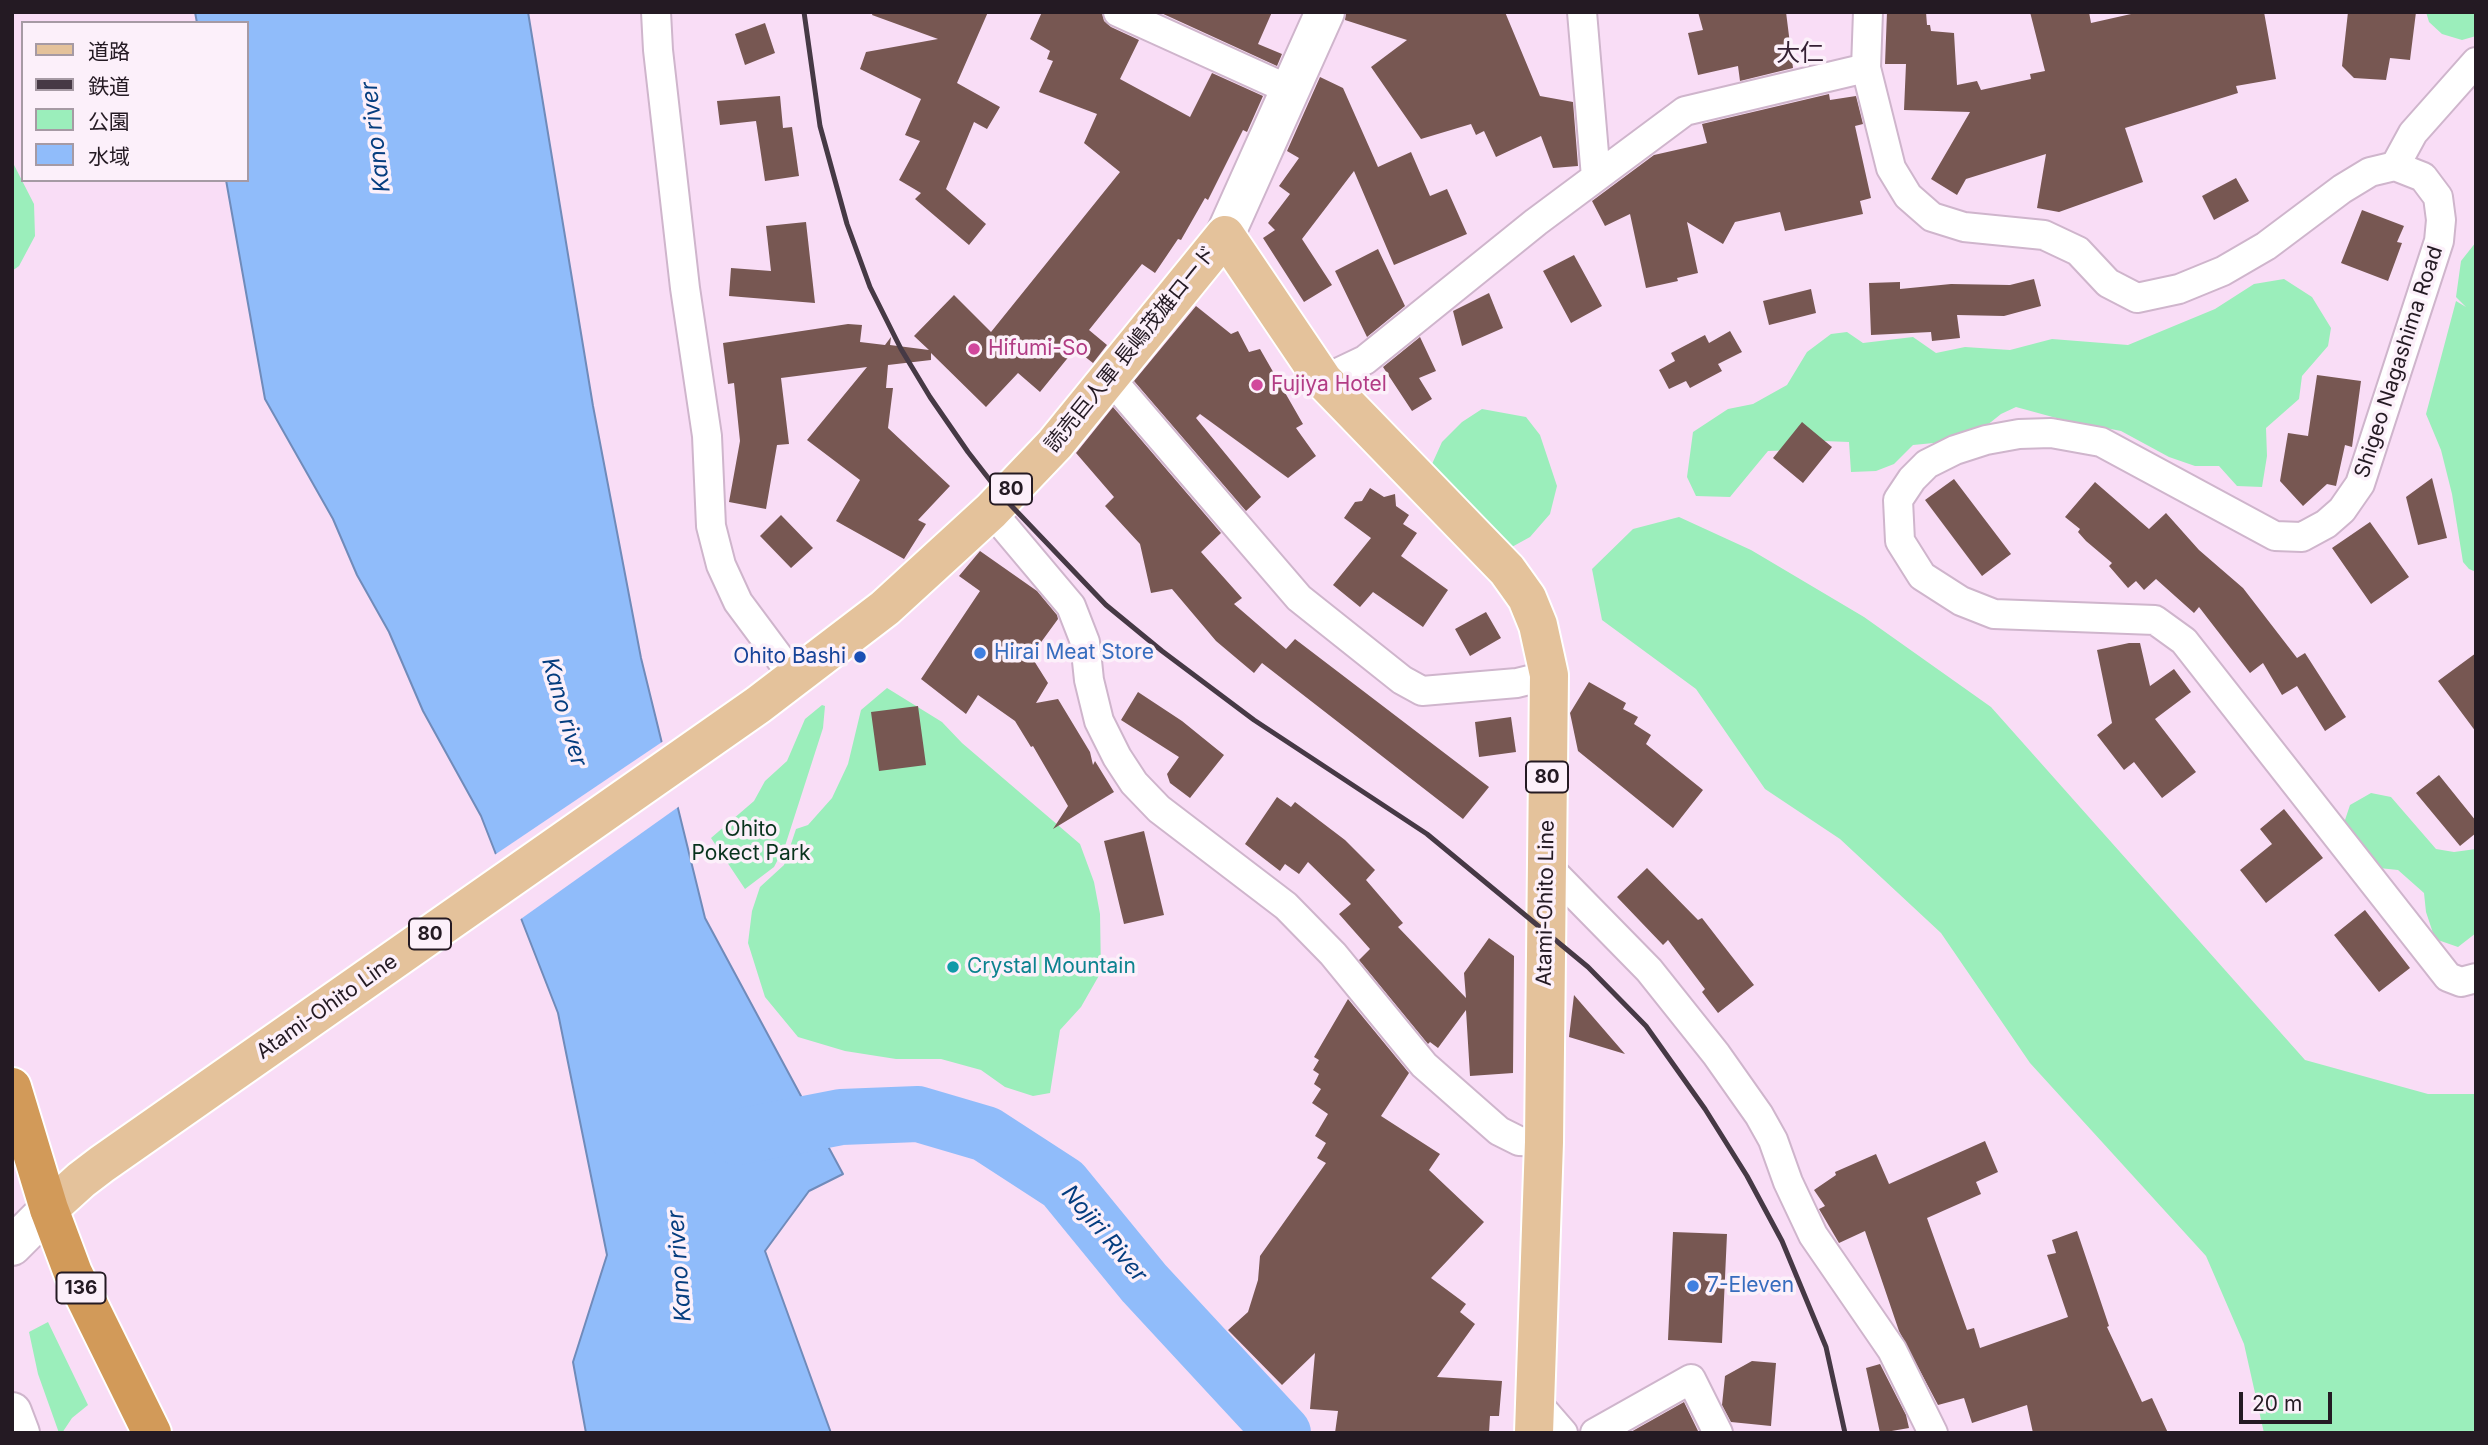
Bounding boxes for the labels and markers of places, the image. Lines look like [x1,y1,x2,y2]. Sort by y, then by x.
place label: Hifumi-So [988,336,1088,362]
marker: Hifumi-So [966,341,982,357]
place label: Fujiya Hotel [1271,372,1387,398]
marker: Fujiya Hotel [1249,377,1265,393]
place label: Hirai Meat Store [994,640,1154,666]
place label: Ohito Bashi [733,644,846,670]
marker: Hirai Meat Store [972,645,988,661]
marker: Ohito Bashi [852,649,868,665]
place label: Crystal Mountain [967,954,1136,980]
marker: Crystal Mountain [945,959,961,975]
place label: 7-Eleven [1707,1273,1794,1299]
marker: 7-Eleven [1685,1278,1701,1294]

